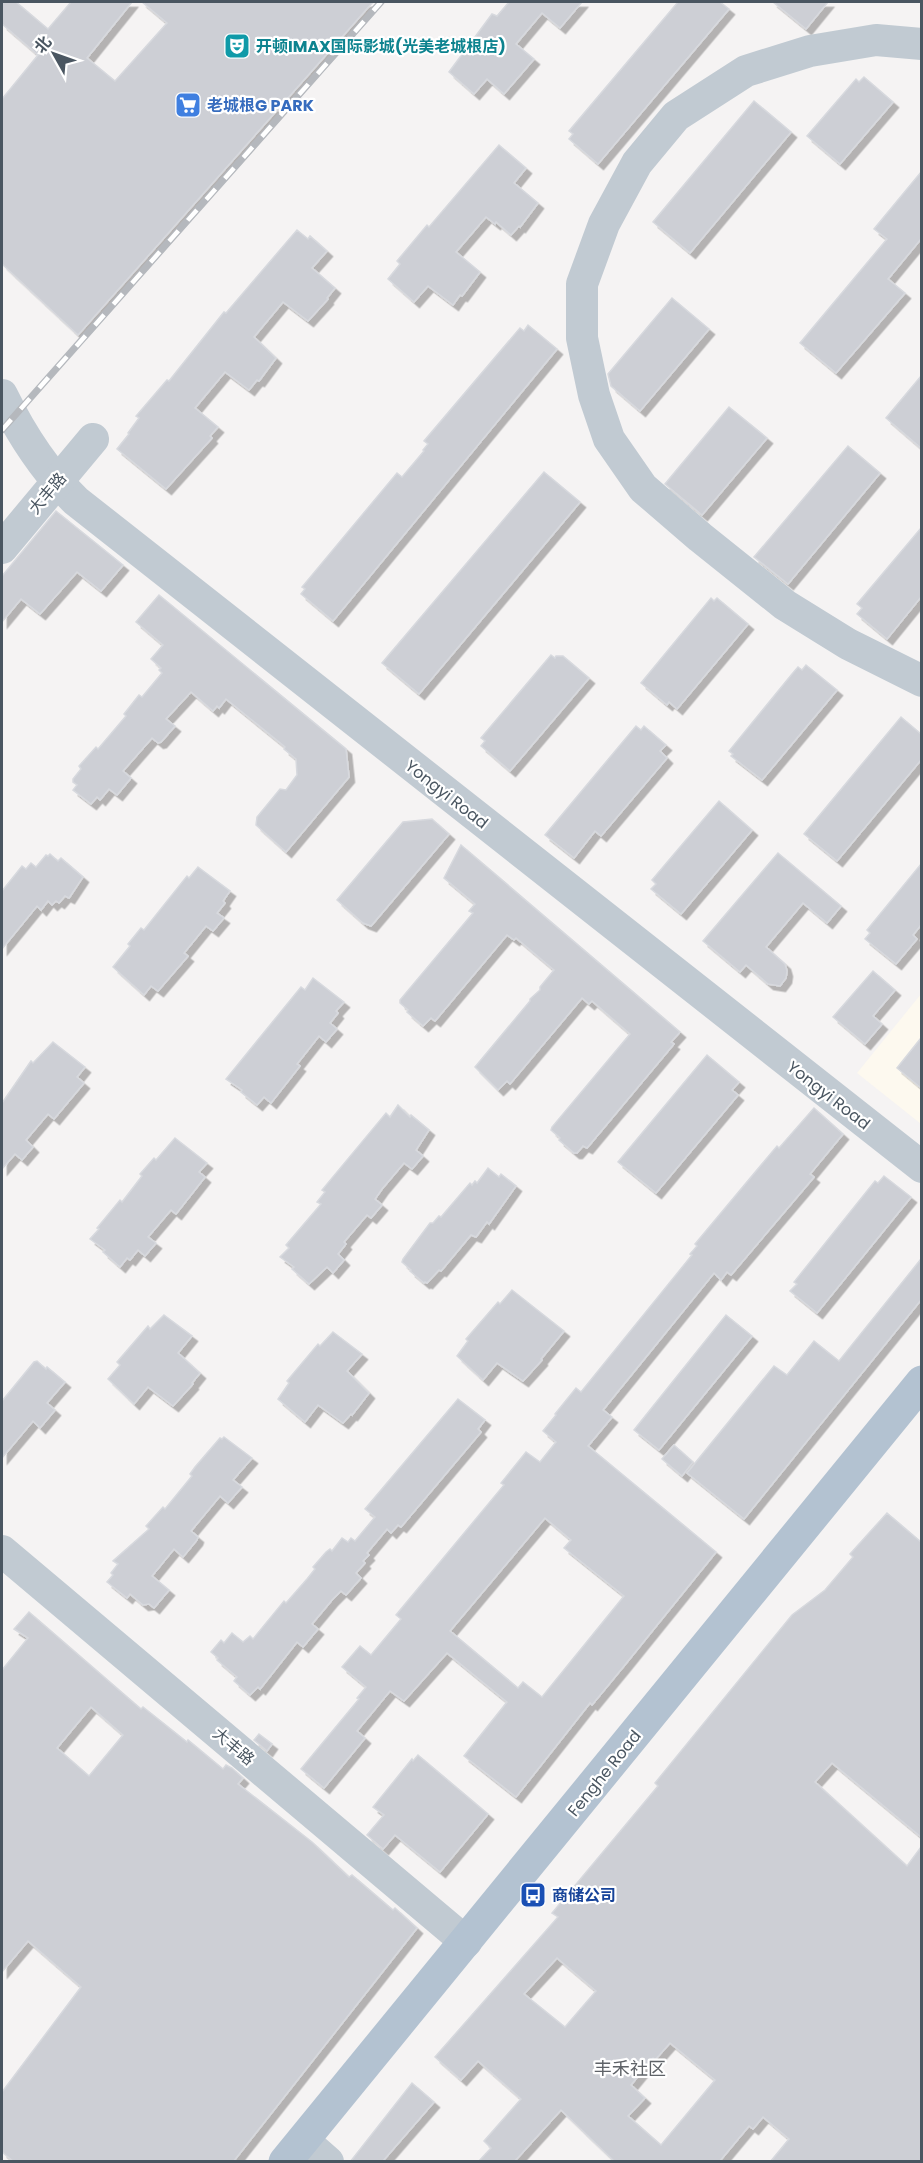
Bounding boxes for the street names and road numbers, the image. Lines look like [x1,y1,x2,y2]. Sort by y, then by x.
street label: 大丰路 [23,468,72,519]
street label: Yongyi Road [400,755,493,834]
street label: Yongyi Road [782,1056,875,1135]
street label: 大丰路 [208,1722,259,1771]
street label: Fenghe Road [562,1725,646,1821]

